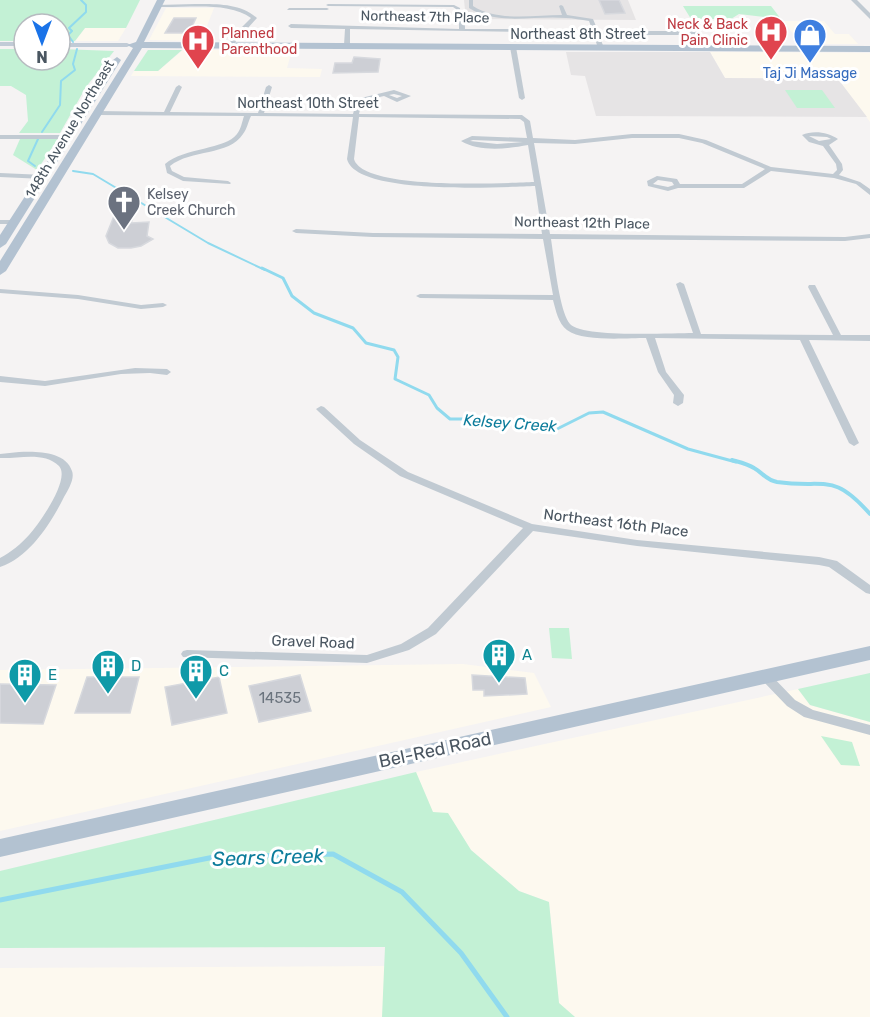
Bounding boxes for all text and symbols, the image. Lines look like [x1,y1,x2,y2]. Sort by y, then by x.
street label: Northeast 7th Place [360,7,490,27]
north arrow [12,12,72,72]
hospital icon: Neck & Back Pain Clinic [753,14,789,61]
place label: Neck & Back Pain Clinic [667,16,749,49]
shop icon: Taj Ji Massage [792,17,828,64]
hospital icon: Planned Parenthood [180,23,216,70]
place label: Planned Parenthood [221,25,297,58]
street label: Northeast 8th Street [510,26,646,43]
street label: 148th Avenue Northeast [22,57,118,201]
place label: Taj Ji Massage [763,65,857,82]
street label: Northeast 10th Street [237,95,379,112]
church icon: Kelsey Creek Church [106,184,142,231]
place label: Kelsey Creek Church [147,186,235,219]
street label: Northeast 12th Place [514,213,650,233]
water label: Kelsey Creek [463,410,558,436]
street label: Northeast 16th Place [542,505,690,541]
street label: Gravel Road [271,632,355,652]
building icon: A [481,637,517,684]
place label: A [522,646,532,664]
building icon: D [90,648,126,695]
building icon: C [178,653,214,700]
building icon: E [7,657,43,704]
place label: D [131,657,141,675]
place label: C [219,662,229,680]
place label: E [48,666,57,684]
house number: 14535 [259,689,301,707]
street label: Bel-Red Road [377,727,493,773]
water label: Sears Creek [212,843,325,871]

